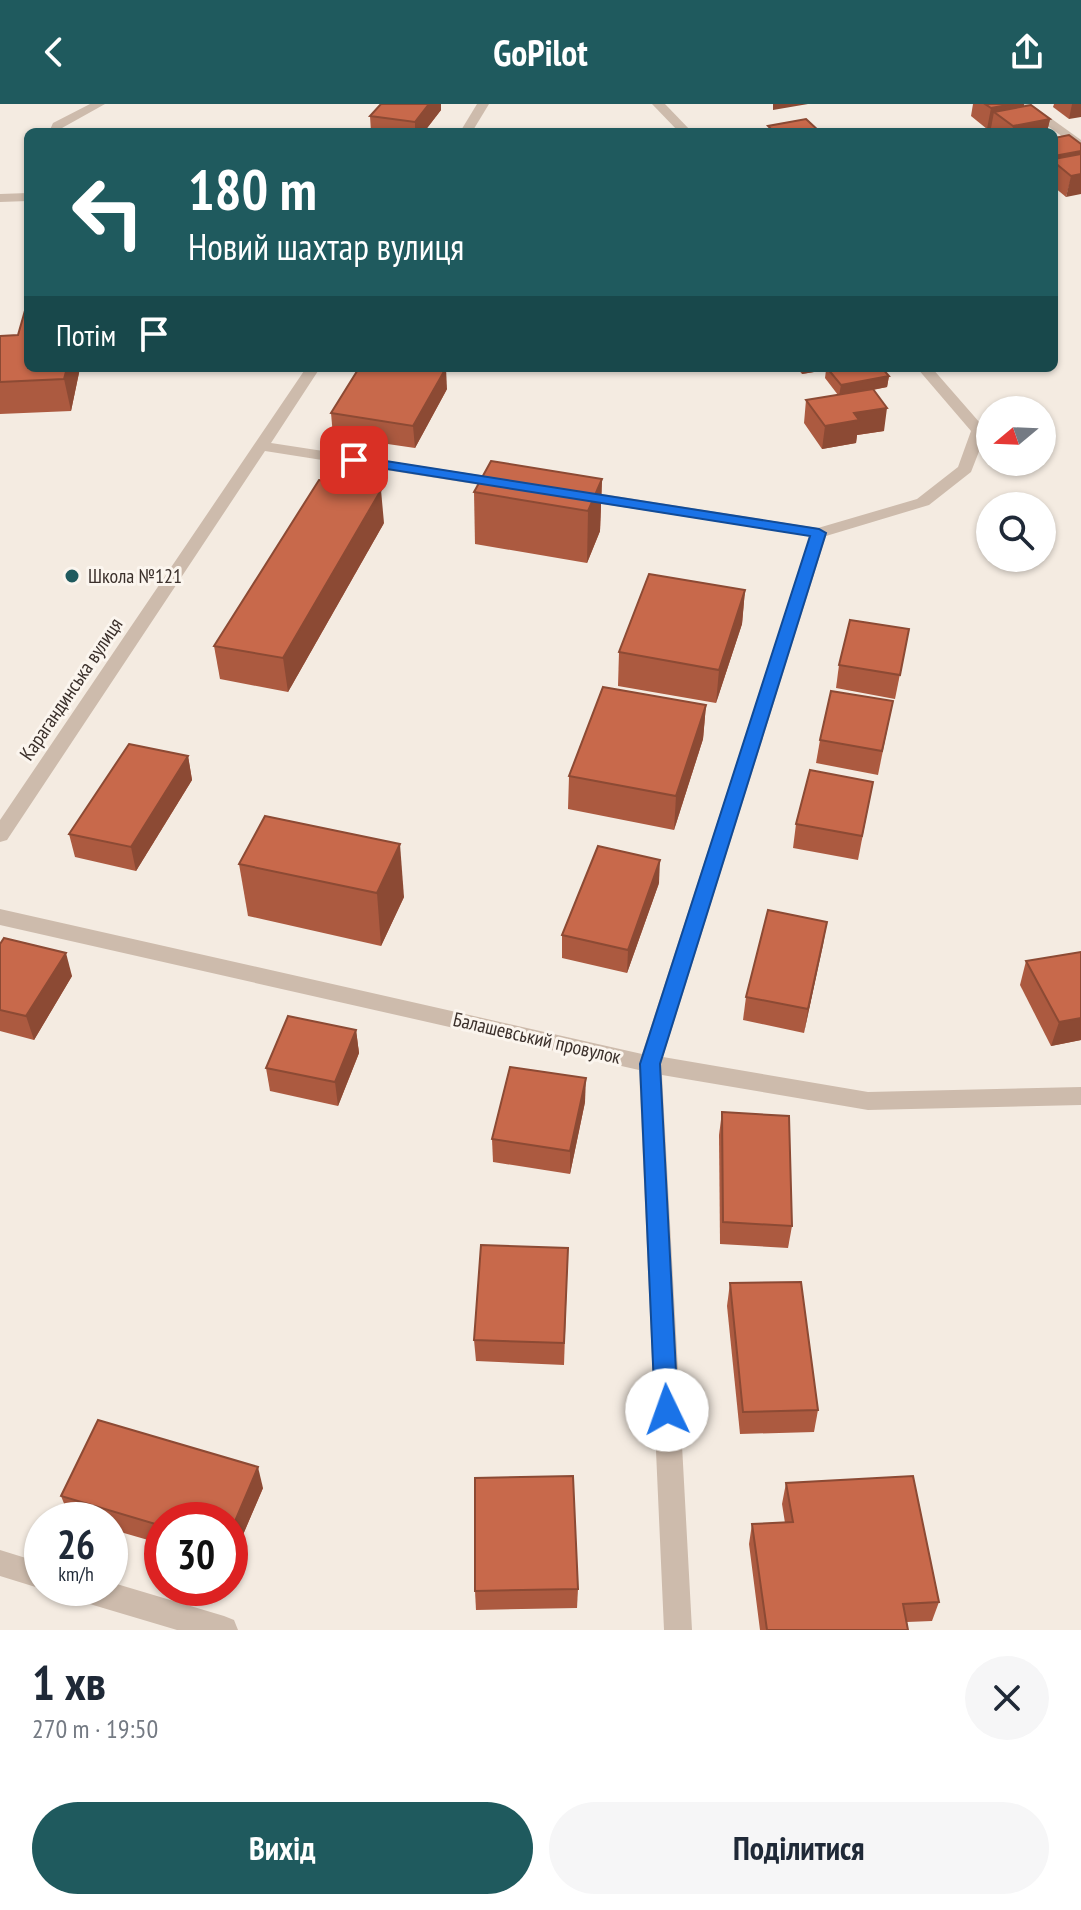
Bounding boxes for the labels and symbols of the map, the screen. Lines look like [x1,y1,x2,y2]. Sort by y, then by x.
north arrow [976,396,1056,476]
pin [320,426,388,494]
place label: Школа №121 [88,563,182,589]
marker: Школа №121 [63,567,81,585]
street label: Карагандинська вулиця [14,613,128,765]
street label: Балашевський провулок [451,1006,624,1070]
position arrow [625,1368,709,1452]
speed limit sign: 30 [144,1502,248,1606]

